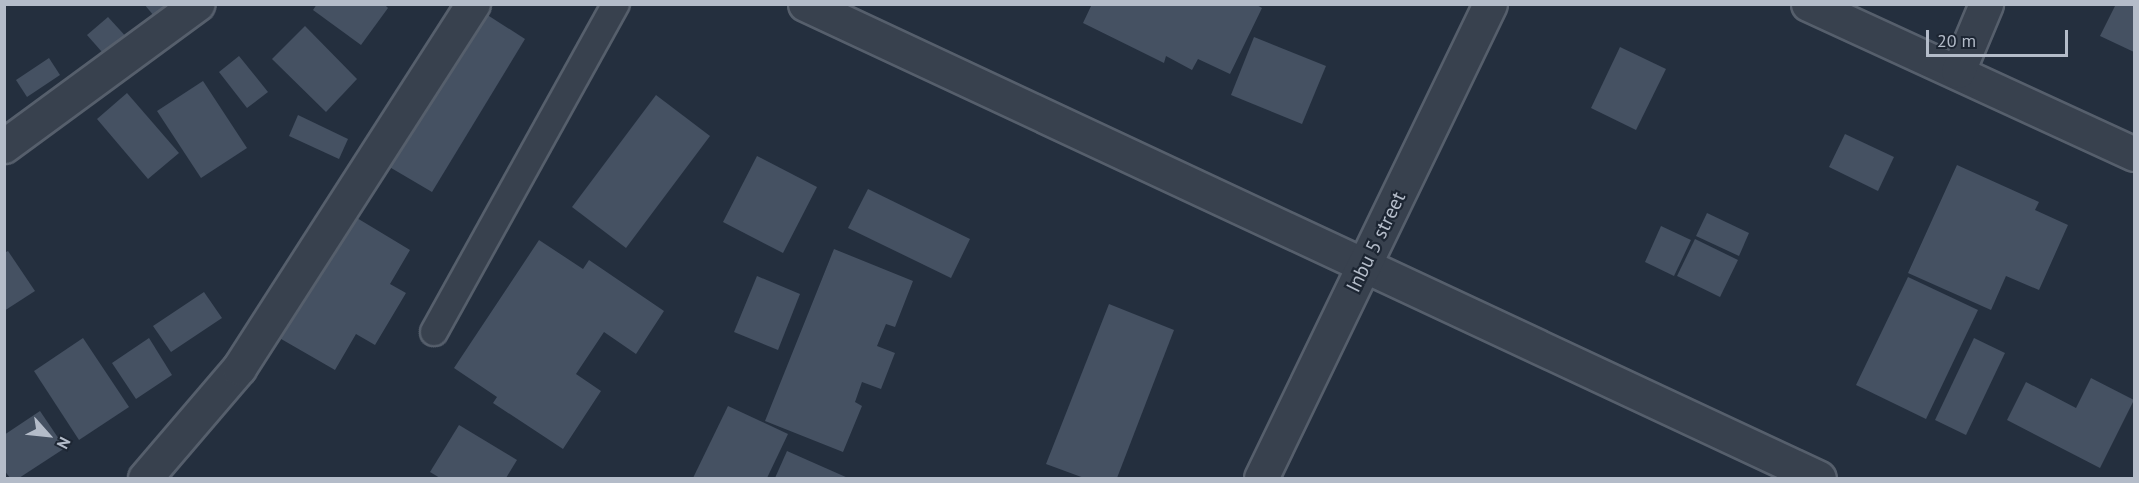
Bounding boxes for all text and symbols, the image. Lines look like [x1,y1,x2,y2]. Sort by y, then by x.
scale bar [1929,18,2072,56]
text: 20 m [1937,29,1976,52]
street label: Inbu 5 street [1341,188,1411,296]
north arrow [18,405,78,465]
text: N [53,434,75,452]

